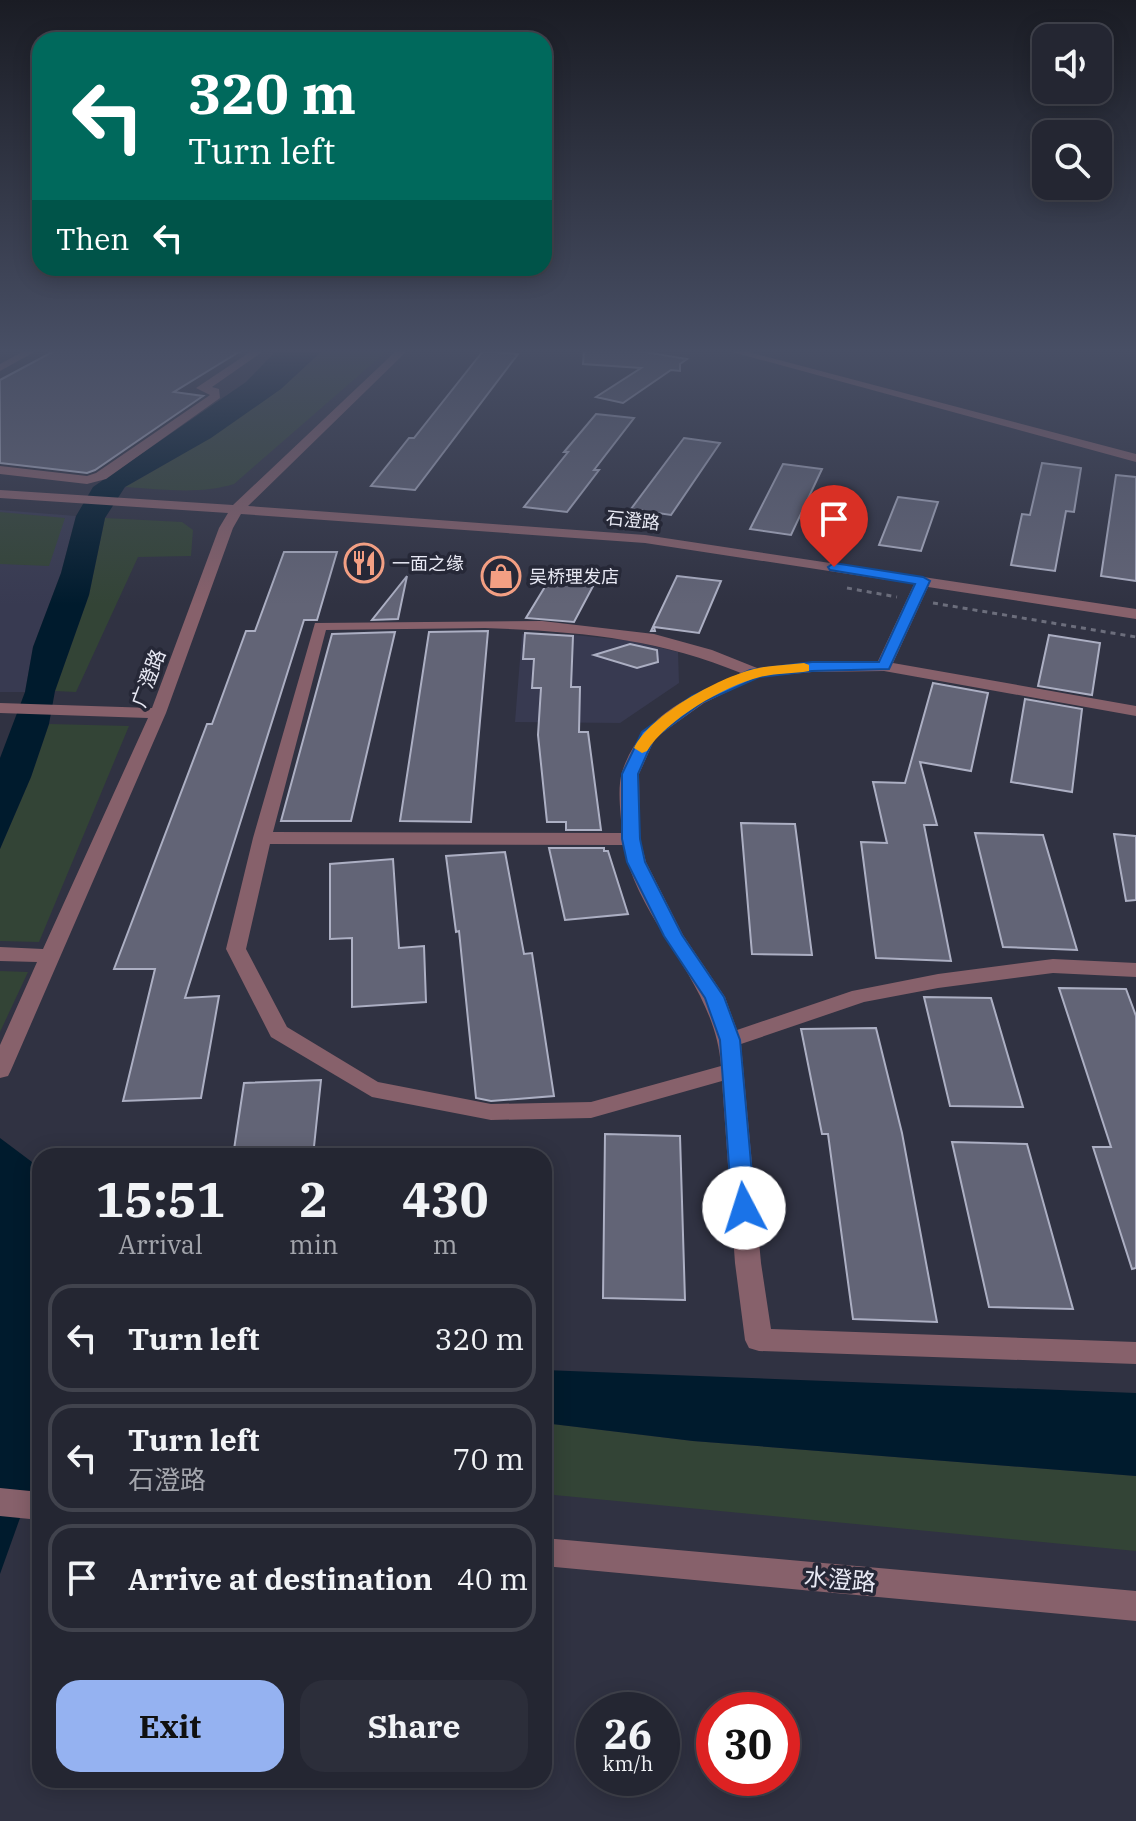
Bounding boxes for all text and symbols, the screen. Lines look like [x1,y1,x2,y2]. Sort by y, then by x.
map controls [1032,24,1112,200]
button: sound [1032,24,1112,104]
text: 320 m [188,57,356,129]
icon: left [56,64,160,168]
button: search [1032,120,1112,200]
text: Turn left [188,127,335,174]
icon: left [146,216,190,260]
text: Then [56,219,130,258]
pin [800,485,868,567]
icon: arrive [812,497,856,541]
street label: 石澄路 [605,506,661,534]
restaurant icon: 一面之缘 [343,542,385,584]
place label: 一面之缘 [392,552,464,575]
shop icon: 吴桥理发店 [480,555,522,597]
place label: 吴桥理发店 [529,565,619,588]
street label: 广澄路 [125,645,171,711]
position arrow [702,1166,786,1250]
text: 15:51 [96,1168,225,1230]
text: 2 [299,1168,328,1230]
text: 430 [402,1168,488,1230]
text: Arrival [118,1227,203,1261]
text: min [289,1227,338,1261]
text: m [433,1227,458,1261]
icon: left [60,1316,104,1360]
text: Turn left [128,1319,260,1358]
text: 320 m [434,1319,524,1358]
text: Turn left [128,1420,260,1459]
icon: left [60,1436,104,1480]
text: 70 m [452,1439,524,1478]
text: 石澄路 [128,1462,206,1496]
icon: arrive [60,1556,104,1600]
text: Arrive at destination [128,1559,433,1598]
text: 40 m [457,1559,528,1598]
street label: 水澄路 [803,1560,877,1598]
button: Exit [56,1680,284,1772]
button: Share [300,1680,528,1772]
speed limit sign: 30 [696,1692,800,1796]
text: 26 [604,1708,652,1760]
text: km/h [603,1750,653,1777]

